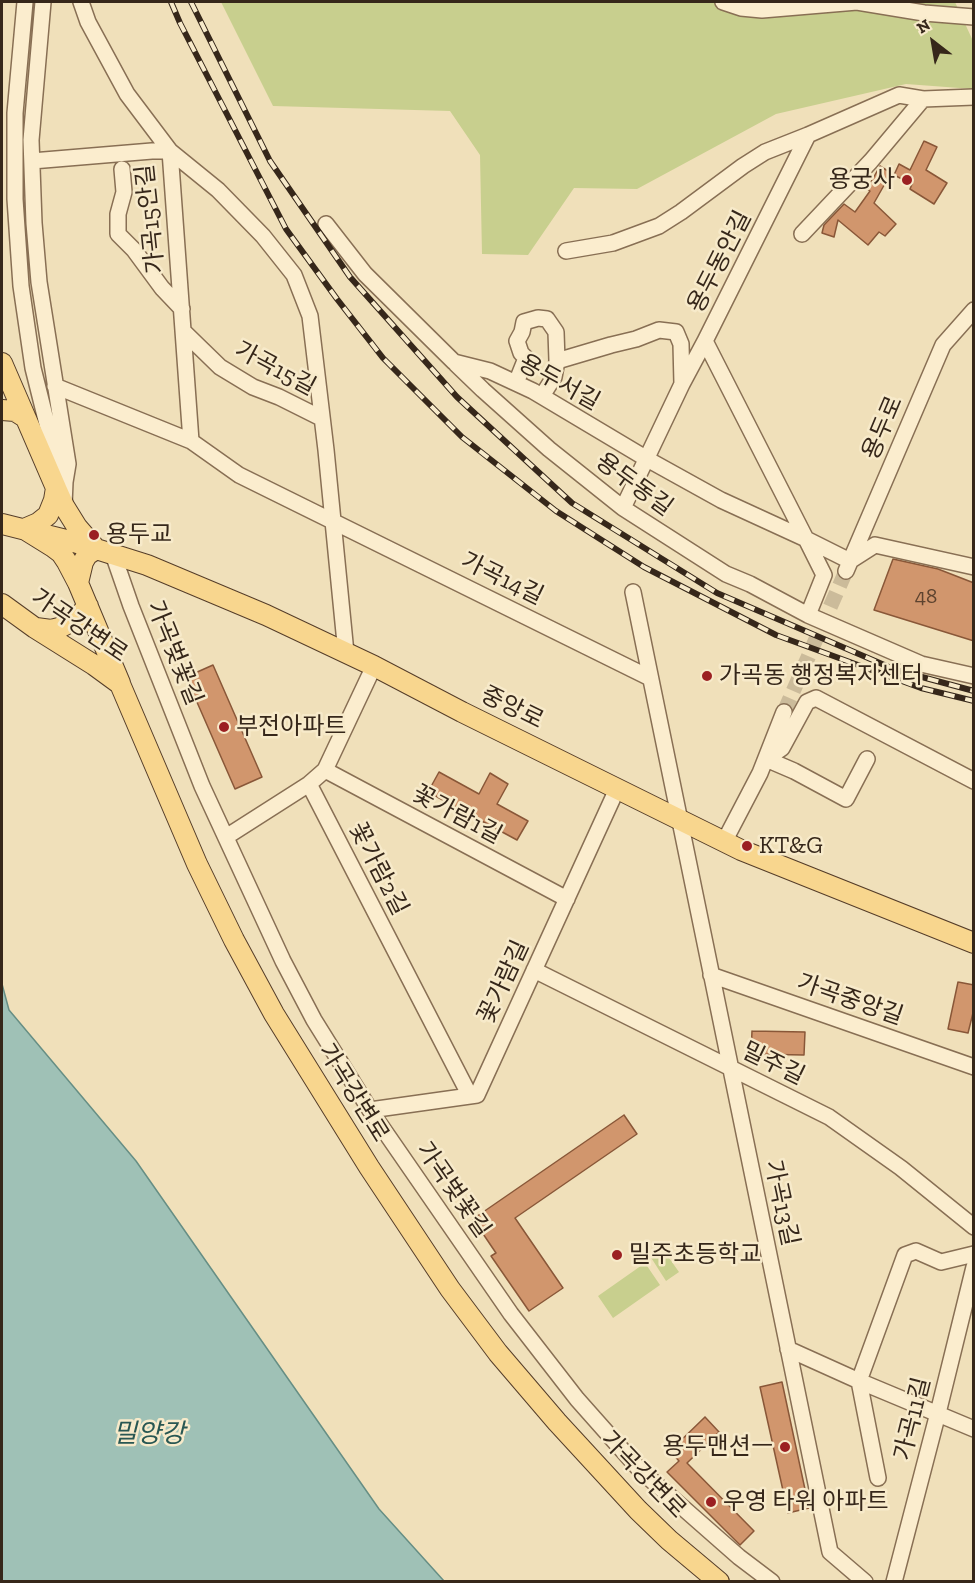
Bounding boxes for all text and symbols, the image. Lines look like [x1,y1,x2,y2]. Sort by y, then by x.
north arrow [903,12,963,72]
text: N [913,15,934,37]
street label: 가곡15안길 [131,163,171,275]
place label: 용궁사 [829,166,895,194]
marker: 용궁사 [900,173,914,187]
street label: 용두동안길 [682,206,758,318]
street label: 가곡15길 [229,336,321,402]
street label: 용두서길 [513,349,605,417]
street label: 용두로 [857,392,909,464]
street label: 용두동길 [590,447,678,523]
place label: 용두교 [106,521,172,549]
marker: 용두교 [87,528,101,542]
street label: 가곡14길 [456,547,548,611]
street label: 가곡강변로 [25,583,133,669]
house number: 48 [915,584,937,610]
street label: 가곡벚꽃길 [140,596,208,710]
place label: 가곡동 행정복지센터 [719,662,923,690]
marker: 가곡동 행정복지센터 [700,669,714,683]
street label: 중앙로 [476,681,548,735]
place label: 부전아파트 [236,713,346,741]
marker: 부전아파트 [217,720,231,734]
street label: 꽃가람1길 [407,779,507,851]
street label: 꽃가람2길 [342,818,414,920]
place label: KT&G [759,832,823,860]
marker: KT&G [740,839,754,853]
street label: 꽃가람길 [472,936,536,1028]
street label: 가곡중앙길 [793,968,907,1032]
street label: 밀주길 [737,1037,809,1091]
street label: 가곡강변로 [312,1039,394,1147]
street label: 가곡벚꽃길 [410,1137,496,1243]
street label: 가곡13길 [758,1157,804,1249]
place label: 밀주초등학교 [629,1241,761,1269]
marker: 밀주초등학교 [610,1248,624,1262]
street label: 가곡11길 [889,1374,937,1464]
water label: 밀양강 [113,1419,185,1451]
street label: 가곡강변로 [594,1425,692,1525]
place label: 용두맨션ㅡ [663,1433,773,1461]
marker: 용두맨션ㅡ [778,1440,792,1454]
place label: 우영 타워 아파트 [723,1488,888,1516]
marker: 우영 타워 아파트 [704,1495,718,1509]

